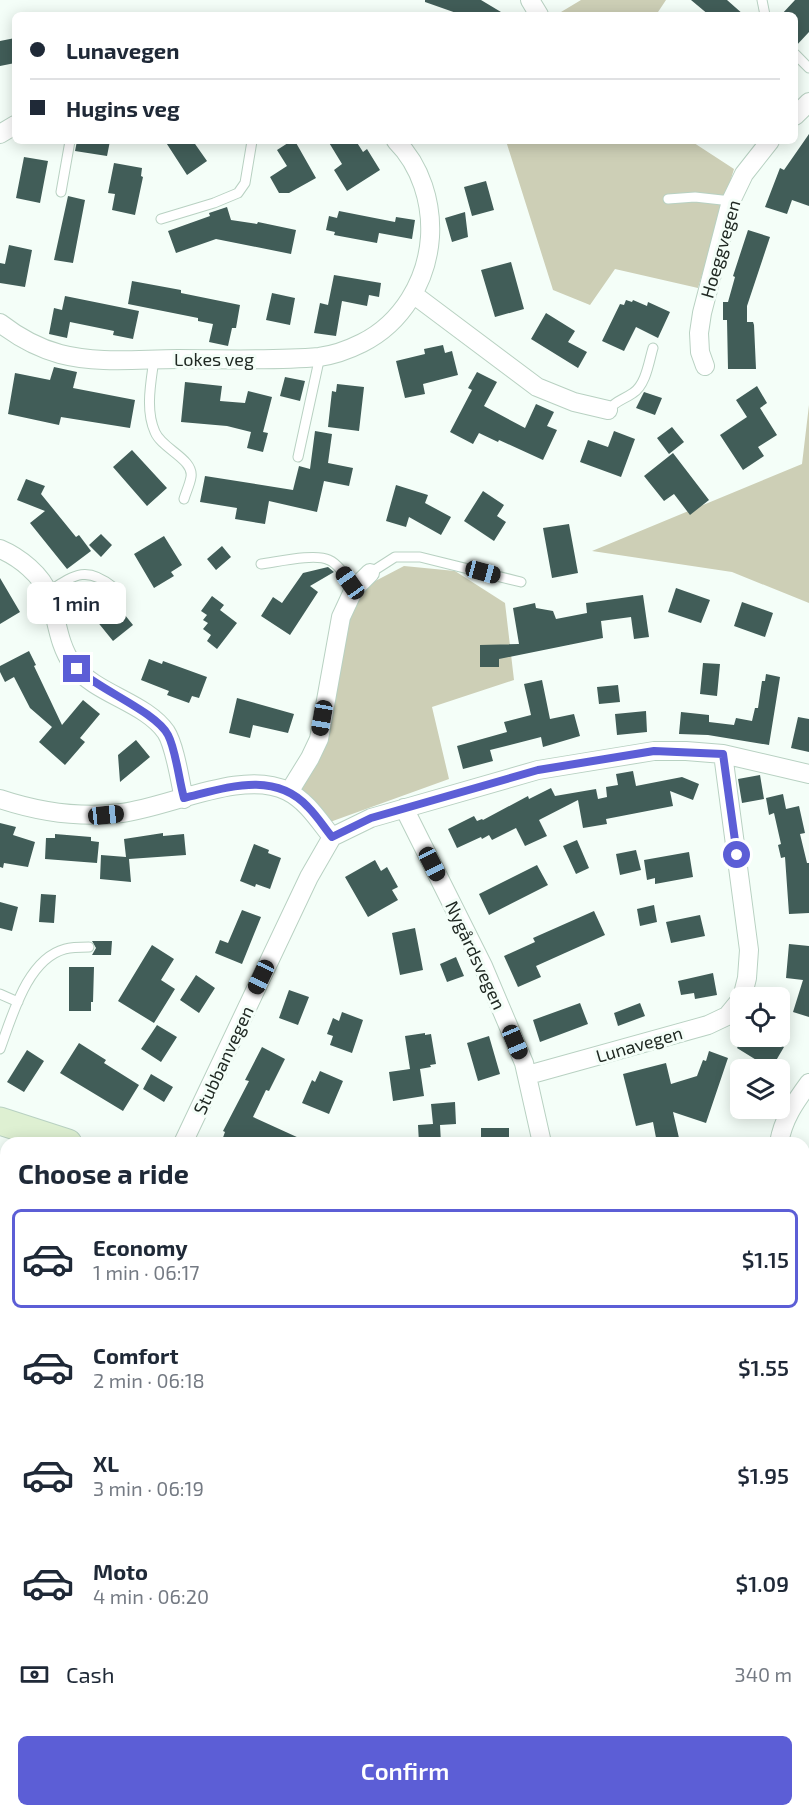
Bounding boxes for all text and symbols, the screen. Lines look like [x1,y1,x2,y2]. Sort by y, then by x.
text: Lunavegen [66,37,179,63]
text: Hugins veg [66,95,180,121]
street label: Hoeggvegen [695,197,745,301]
street label: Lokes veg [174,348,254,370]
car [463,559,503,585]
car [332,563,368,603]
callout: 1 min [28,582,127,624]
text: 1 min [53,591,100,615]
route end [63,655,90,682]
car [310,699,334,737]
car [87,804,125,826]
route start [723,841,750,868]
car [416,844,448,884]
street label: Nygårdsvegen [441,897,511,1013]
car [245,957,277,997]
map controls [730,987,790,1119]
button: locate [730,987,790,1047]
street label: Stubbanvegen [188,1002,258,1118]
street label: Lunavegen [593,1021,685,1067]
car [500,1022,530,1062]
button: layers [730,1059,790,1119]
text: Choose a ride [18,1157,189,1189]
icon: car [21,1232,75,1286]
text: Economy [93,1234,188,1260]
text: $1.15 [742,1246,789,1272]
text: 1 min · 06:17 [93,1260,200,1284]
icon: car [21,1340,75,1394]
text: Comfort [93,1342,178,1368]
text: $1.55 [738,1354,789,1380]
text: 2 min · 06:18 [93,1368,205,1392]
icon: car [21,1448,75,1502]
text: XL [93,1450,119,1476]
text: $1.95 [737,1462,789,1488]
text: 3 min · 06:19 [93,1476,204,1500]
icon: car [21,1556,75,1610]
text: Moto [93,1558,148,1584]
text: $1.09 [736,1570,789,1596]
text: 4 min · 06:20 [93,1584,209,1608]
icon: cash [18,1658,51,1691]
text: Cash [66,1661,115,1687]
text: 340 m [735,1662,792,1686]
button: Confirm [18,1736,792,1805]

